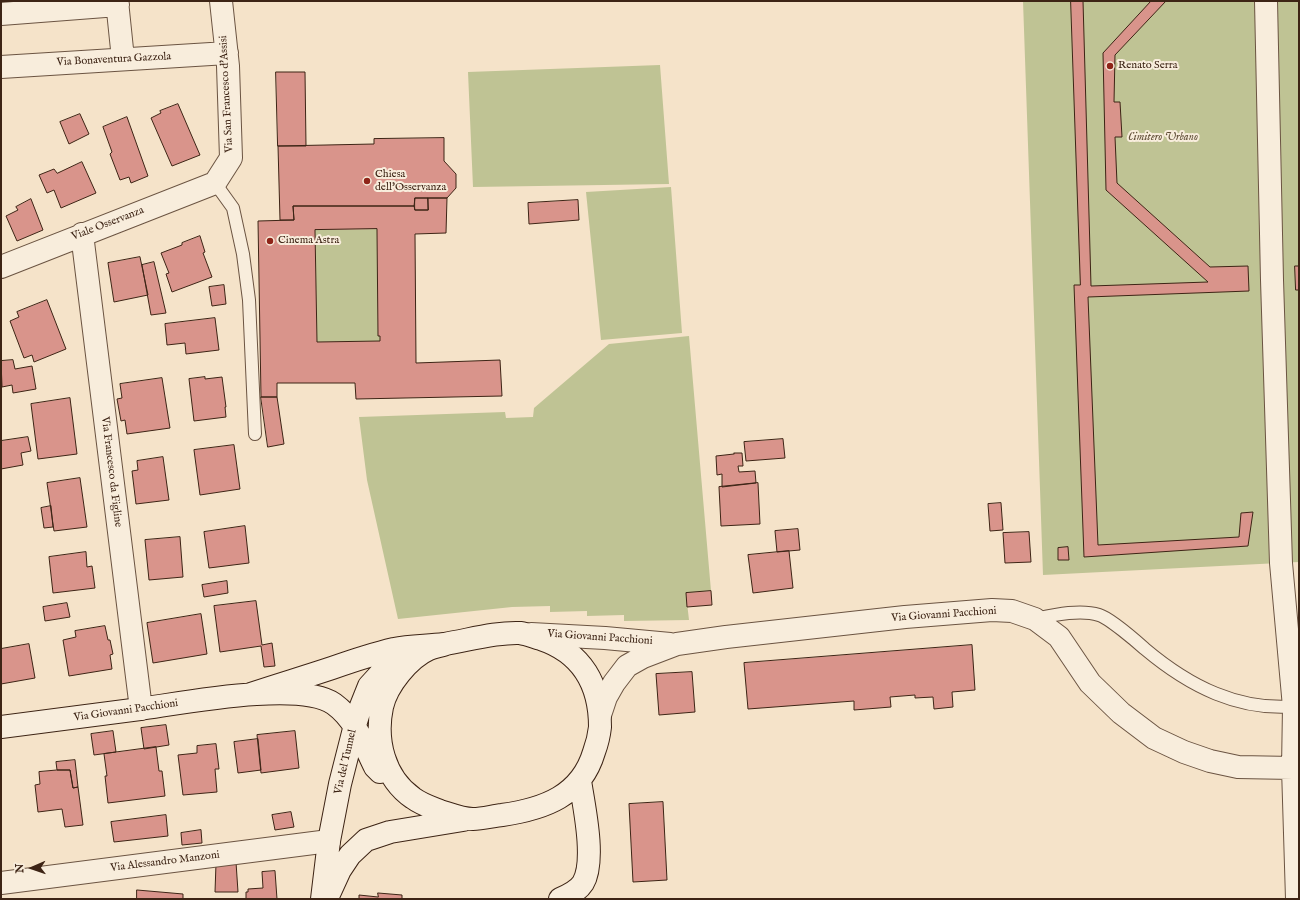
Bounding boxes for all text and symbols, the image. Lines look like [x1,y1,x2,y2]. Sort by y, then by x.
street label: Via San Francesco d'Assisi [217,35,237,153]
street label: Via Bonaventura Gazzola [56,50,172,70]
place label: Renato Serra [1118,59,1178,73]
marker: Renato Serra [1105,61,1115,71]
park label: Cimitero Urbano [1128,131,1198,145]
place label: Chiesa dell'Osservanza [375,168,446,194]
marker: Chiesa dell'Osservanza [362,176,372,186]
street label: Viale Osservanza [70,204,146,244]
place label: Cinema Astra [278,234,339,248]
marker: Cinema Astra [265,236,275,246]
street label: Via Francesco da Figline [98,416,124,528]
street label: Via Giovanni Pacchioni [891,605,997,625]
street label: Via Giovanni Pacchioni [547,628,653,648]
street label: Via Giovanni Pacchioni [73,697,179,725]
street label: Via del Tunnel [332,728,360,796]
north arrow [12,848,52,888]
street label: Via Alessandro Manzoni [110,849,220,875]
text: N [13,863,27,873]

